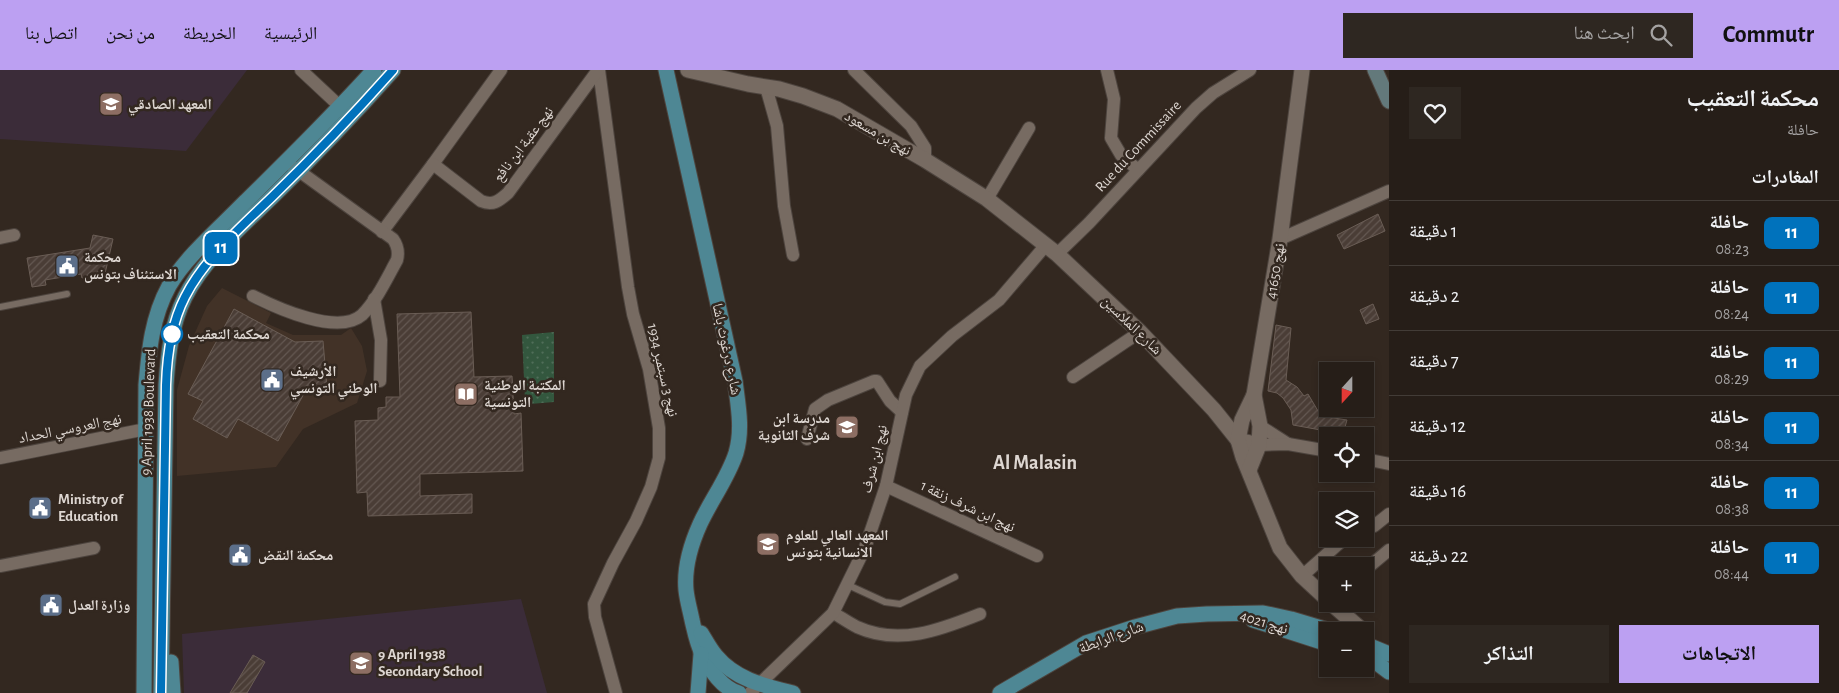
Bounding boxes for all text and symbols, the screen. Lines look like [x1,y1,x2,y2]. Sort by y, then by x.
search box [1343,13,1693,58]
icon: search [1647,21,1675,49]
text: Commutr [1723,23,1814,47]
text: ابحث هنا [1574,24,1635,43]
text: اتصل بنا [25,25,78,43]
text: من نحن [106,25,155,43]
text: الخريطة [183,25,236,43]
text: الرئيسية [264,25,317,43]
button: heart [1409,87,1461,139]
text: محكمة التعقيب [1686,87,1819,111]
school or university icon: المعهد الصادقي [98,91,124,117]
place label: المعهد الصادقي [128,97,212,116]
street label: Rue du Commissaire [1092,98,1184,195]
street label: نهج عقبة ابن نافع [490,104,558,186]
street label: نهج بن مسعود [841,108,914,160]
text: حافلة [1787,122,1819,138]
text: المغادرات [1752,168,1819,187]
text: حافلة [1710,213,1749,232]
text: 1 دقيقة [1409,222,1457,241]
text: 11 [1785,224,1798,242]
line badge: 11 [198,232,244,264]
text: 11 [215,239,227,257]
text: 08:23 [1715,241,1749,257]
street label: نهج 41650 [1264,242,1289,300]
place label: محكمة الاستئناف بتونس [84,250,177,283]
public building icon: محكمة الاستئناف بتونس [54,253,80,279]
text: حافلة [1710,278,1749,297]
text: 2 دقيقة [1409,287,1459,306]
text: 11 [1785,289,1798,307]
street label: شارع الملاسين [1097,293,1165,359]
street label: شارع درغوث باشا [708,302,744,397]
text: 08:24 [1714,306,1749,322]
street label: نهج 3 سبتمبر 1934 [643,322,681,419]
marker: محكمة التعقيب [161,323,183,345]
place label: محكمة التعقيب [187,327,270,343]
text: حافلة [1710,343,1749,362]
street label: 9 April 1938 Boulevard [139,348,158,476]
text: 7 دقيقة [1409,352,1459,371]
text: 11 [1785,354,1798,372]
north arrow [1319,362,1374,418]
map controls [1319,362,1374,677]
place label: الأرشيف الوطني التونسي [290,363,377,400]
public building icon: الأرشيف الوطني التونسي [259,367,285,393]
text: 08:29 [1715,371,1749,387]
place label: المكتبة الوطنية التونسية [484,378,566,410]
library icon: المكتبة الوطنية التونسية [453,381,479,407]
text: حافلة [1710,408,1749,427]
street label: نهج العروسي الحداد [17,411,124,450]
place label: مدرسة ابن شرف الثانوية [758,411,830,443]
school or university icon: مدرسة ابن شرف الثانوية [834,414,860,440]
text: 12 دقيقة [1409,417,1466,436]
text: 11 [1785,419,1798,437]
street label: نهج ابن شرف [859,423,892,495]
button: locate [1319,427,1374,482]
text: 08:34 [1715,436,1749,452]
district label: Al Malasin [993,453,1077,473]
text: حافلة [1710,473,1749,492]
street label: نهج ابن شرف زنقة 1 [917,478,1017,537]
text: 16 دقيقة [1409,482,1466,501]
text: 11 [1785,484,1798,502]
place label: Ministry of Education [58,492,124,524]
button: layers [1319,492,1374,547]
public building icon: Ministry of Education [27,495,53,521]
text: 08:38 [1715,501,1749,517]
place label: المعهد العالي للعلوم الانسانية بتونس [786,528,889,561]
school or university icon: المعهد العالي للعلوم الانسانية بتونس [755,531,781,557]
text: حافلة [1710,538,1749,557]
public building icon: محكمة النقض [227,542,253,568]
text: 22 دقيقة [1409,547,1468,566]
place label: محكمة النقض [258,548,333,564]
text: 11 [1785,549,1798,567]
button: + [1319,557,1374,612]
text: 08:44 [1714,566,1749,582]
public building icon: وزارة العدل [38,592,64,618]
place label: وزارة العدل [68,598,130,614]
street label: نهج 4021 [1237,608,1290,639]
street label: شارع الرابطة [1077,619,1146,658]
button: − [1319,622,1374,677]
button: التذاكر [1409,625,1609,683]
button: الاتجاهات [1619,625,1819,683]
place label: 9 April 1938 Secondary School [378,647,482,679]
school or university icon: 9 April 1938 Secondary School [348,650,374,676]

